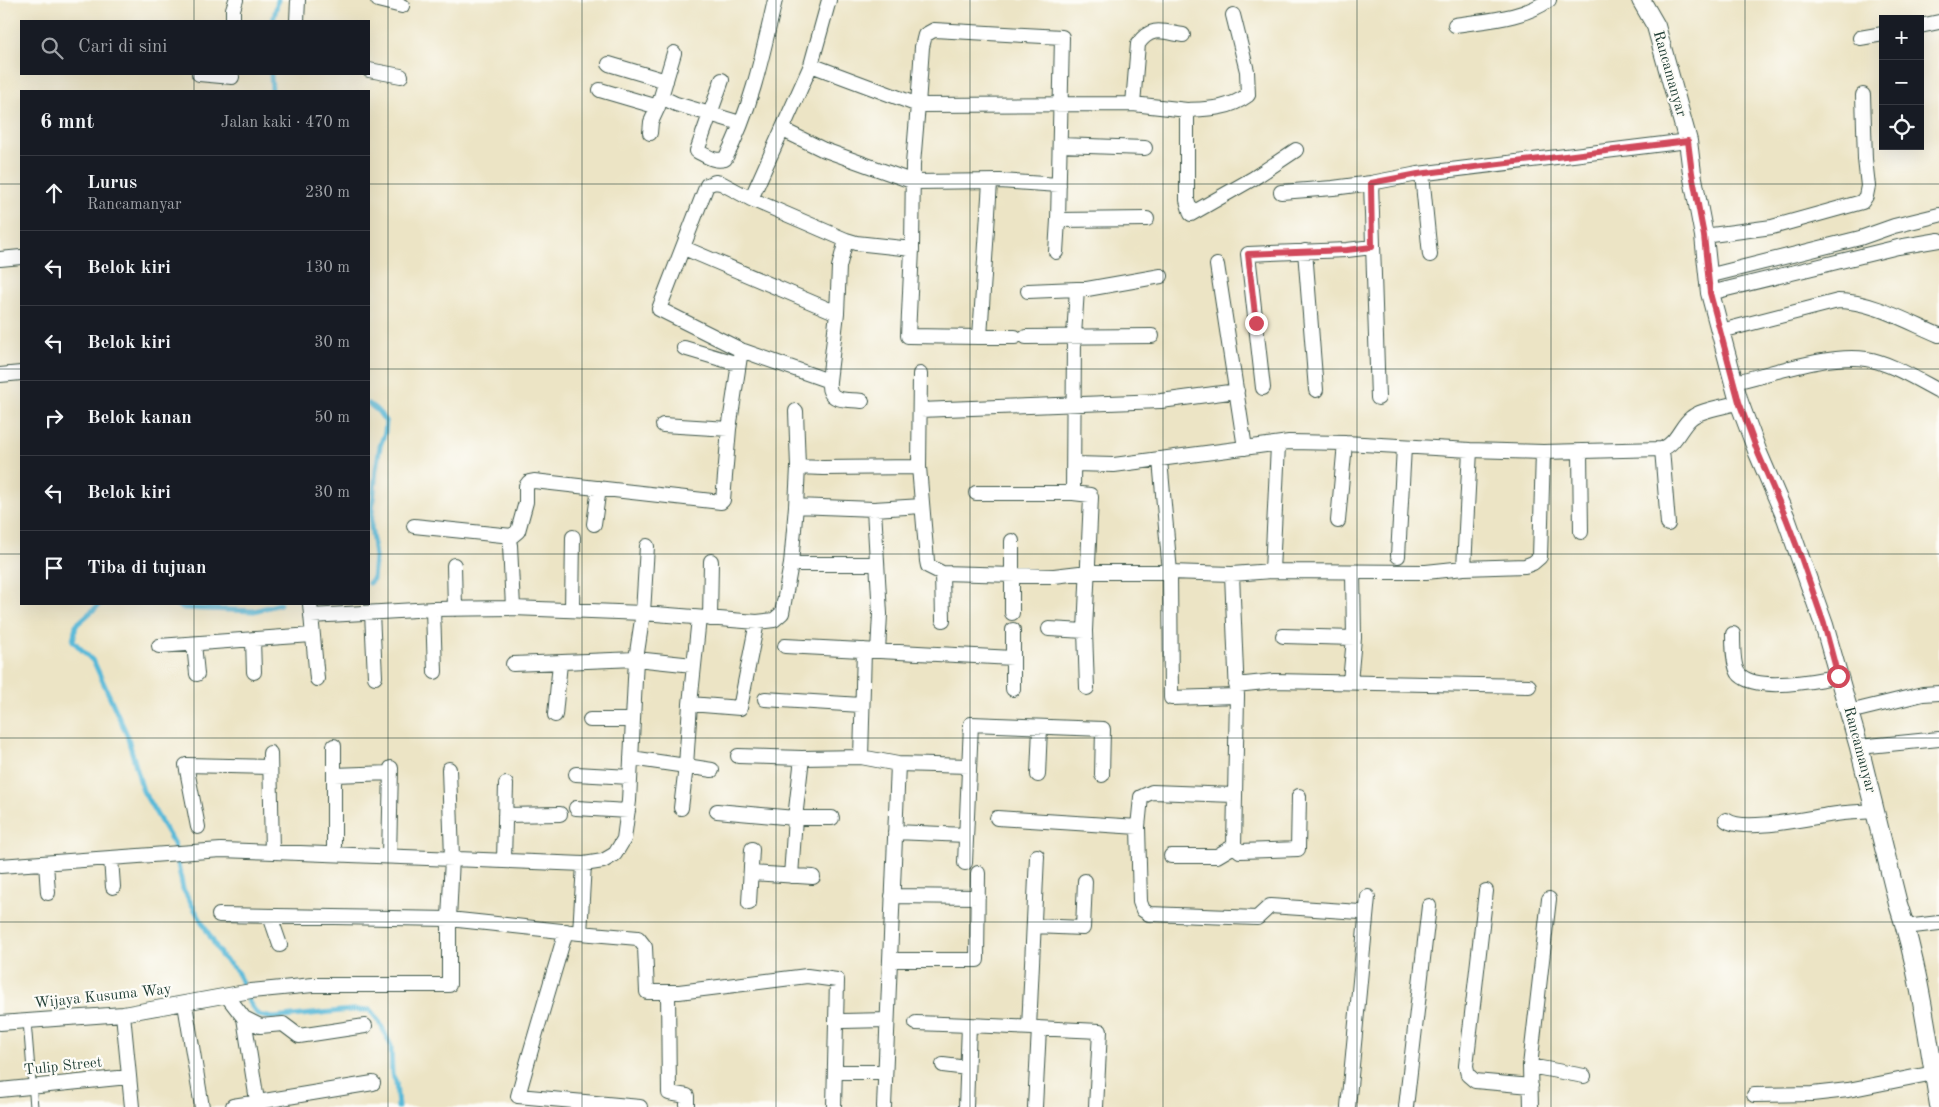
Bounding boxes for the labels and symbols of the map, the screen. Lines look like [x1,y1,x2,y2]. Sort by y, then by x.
street label: Rancamanyar [1650,29,1688,119]
route end [1245,312,1268,335]
route start [1827,665,1850,688]
street label: Rancamanyar [1840,705,1878,795]
street label: Wijaya Kusuma Way [34,982,172,1012]
street label: Tulip Street [23,1055,103,1079]

